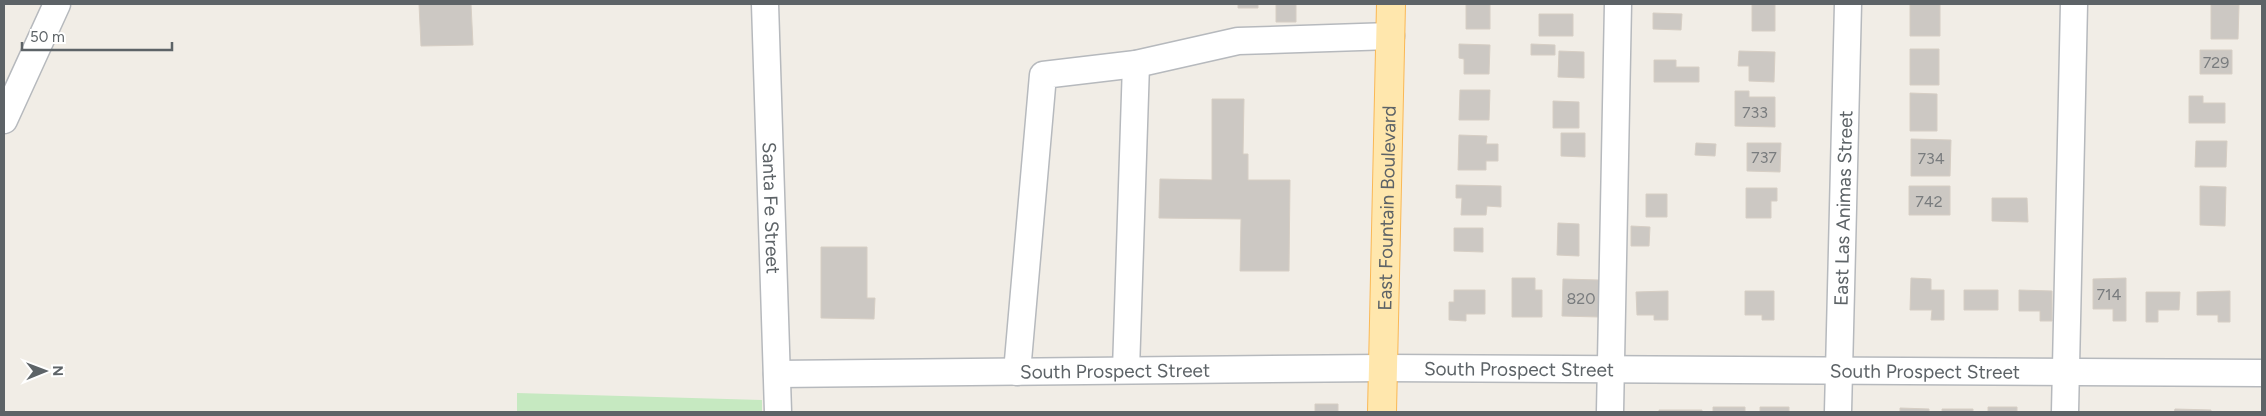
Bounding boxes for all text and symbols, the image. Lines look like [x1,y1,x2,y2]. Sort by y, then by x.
scale bar [22,20,172,52]
text: 50 m [30,28,65,46]
house number: 729 [2203,53,2229,72]
house number: 733 [1742,103,1768,122]
street label: East Fountain Boulevard [1373,105,1401,311]
street label: East Las Animas Street [1830,110,1857,306]
street label: Santa Fe Street [757,142,785,274]
house number: 737 [1751,148,1777,167]
house number: 734 [1917,149,1945,168]
house number: 742 [1915,192,1943,211]
house number: 714 [2096,285,2122,304]
house number: 820 [1566,289,1596,308]
north arrow [20,346,70,396]
street label: South Prospect Street [1424,357,1614,381]
street label: South Prospect Street [1020,359,1210,384]
street label: South Prospect Street [1830,360,2020,384]
text: N [49,365,66,376]

